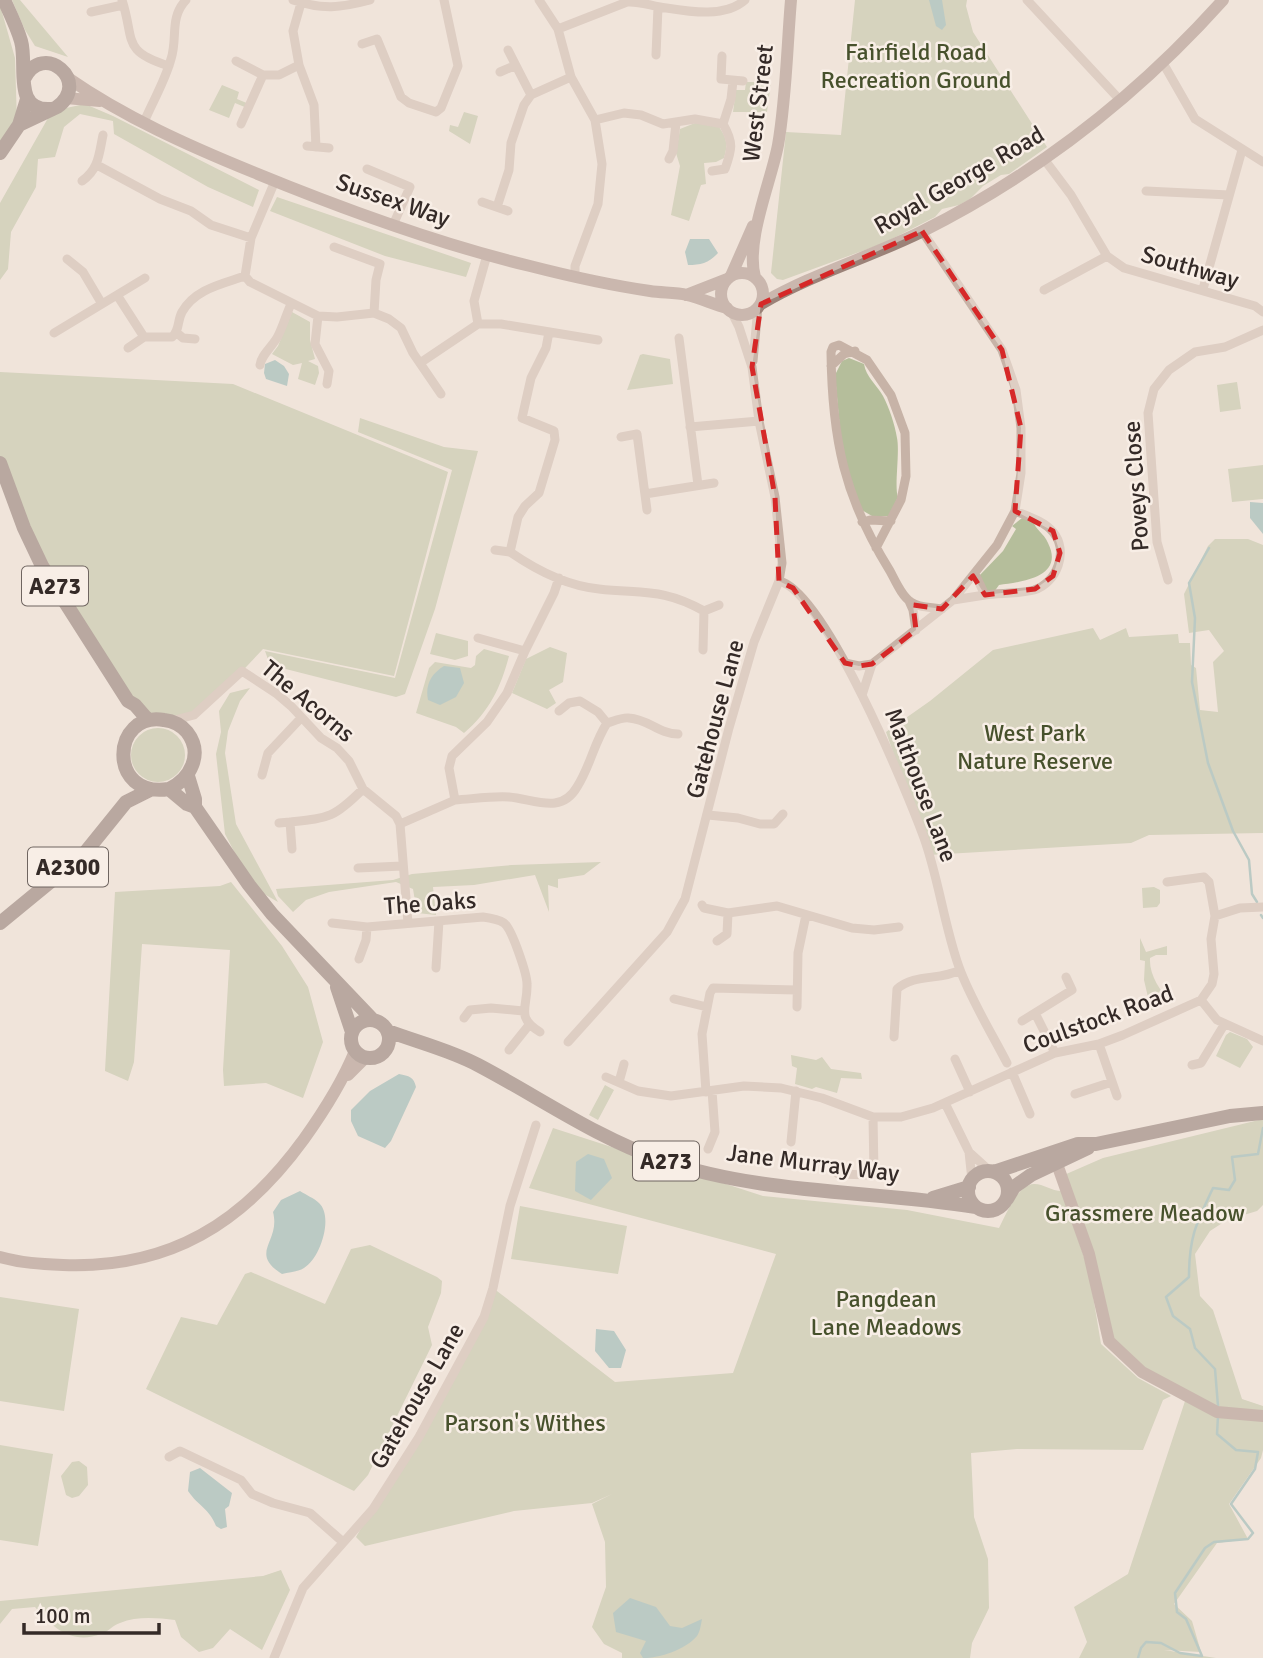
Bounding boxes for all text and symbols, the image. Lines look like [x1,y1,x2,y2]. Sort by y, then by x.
park label: Fairfield Road Recreation Ground [821,37,1011,95]
street label: West Street [736,43,780,163]
street label: Royal George Road [869,119,1049,241]
street label: Sussex Way [332,167,454,233]
street label: Southway [1138,239,1242,295]
street label: Poveys Close [1116,420,1156,552]
road number: A273 [22,566,88,606]
street label: Gatehouse Lane [679,636,751,802]
street label: The Acorns [255,653,361,749]
street label: Malthouse Lane [878,704,964,866]
park label: West Park Nature Reserve [957,718,1113,776]
road number: A2300 [28,848,108,887]
street label: The Oaks [383,885,477,921]
street label: Coulstock Road [1019,978,1177,1060]
street label: Jane Murray Way [725,1138,901,1188]
road number: A273 [633,1142,699,1180]
park label: Grassmere Meadow [1045,1198,1245,1228]
park label: Pangdean Lane Meadows [810,1284,962,1342]
street label: Gatehouse Lane [363,1318,471,1474]
park label: Parson's Withes [444,1408,606,1438]
scale bar [24,1592,159,1636]
text: 100 m [35,1603,90,1629]

